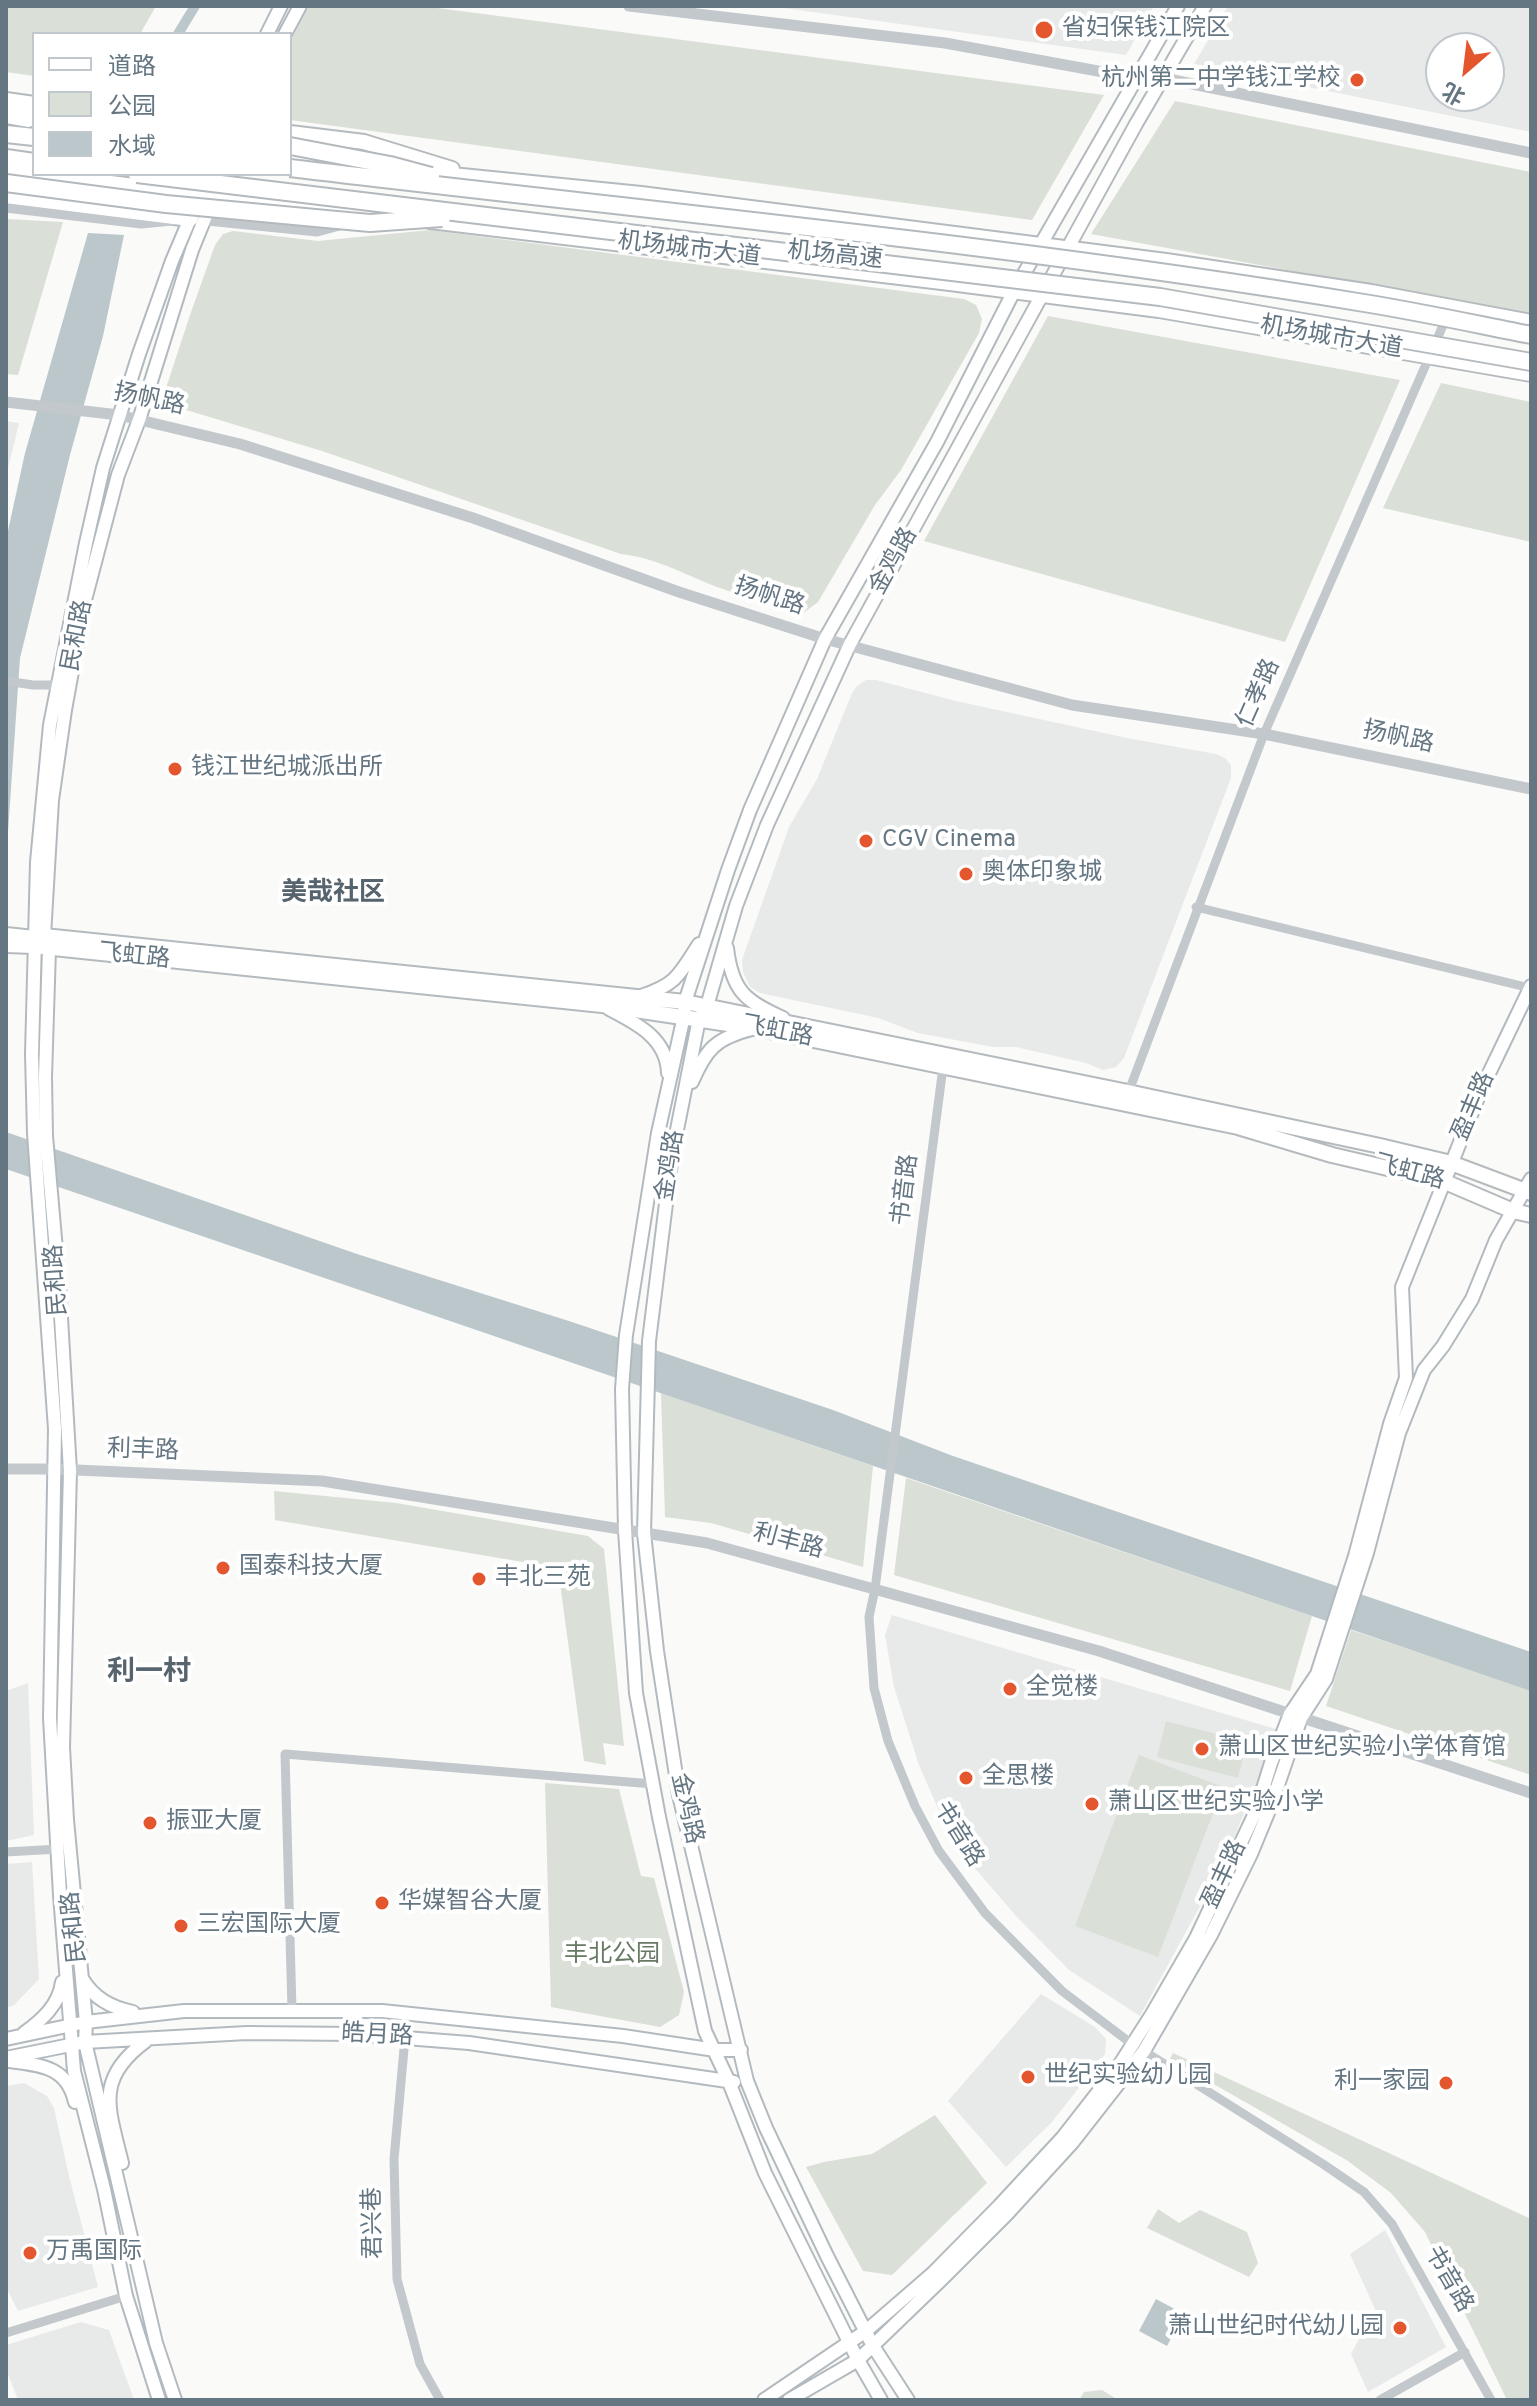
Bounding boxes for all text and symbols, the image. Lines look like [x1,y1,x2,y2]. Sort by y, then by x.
place label: 省妇保钱江院区 [1062,16,1230,44]
marker: 省妇保钱江院区 [1033,19,1055,41]
legend [32,32,292,176]
north arrow [1425,32,1505,112]
text: 道路 [108,53,156,83]
place label: 杭州第二中学钱江学校 [1101,66,1341,94]
marker: 杭州第二中学钱江学校 [1348,71,1366,89]
text: 北 [1438,75,1471,109]
text: 公园 [108,93,156,123]
text: 水域 [108,133,156,163]
street label: 机场城市大道 [616,228,762,274]
street label: 机场高速 [786,238,884,276]
street label: 机场城市大道 [1258,312,1404,366]
street label: 扬帆路 [111,379,187,423]
street label: 金鸡路 [865,524,925,600]
street label: 扬帆路 [730,573,808,623]
street label: 民和路 [58,598,100,674]
street label: 仁孝路 [1232,655,1288,733]
street label: 扬帆路 [1360,717,1436,761]
place label: 钱江世纪城派出所 [191,755,383,783]
marker: 钱江世纪城派出所 [166,760,184,778]
place label: CGV Cinema [882,827,1016,855]
marker: CGV Cinema [857,832,875,850]
place label: 奥体印象城 [982,860,1102,888]
marker: 奥体印象城 [957,865,975,883]
district label: 美哉社区 [281,879,385,911]
street label: 飞虹路 [97,940,171,976]
street label: 飞虹路 [739,1012,815,1054]
street label: 盈丰路 [1448,1068,1502,1146]
street label: 金鸡路 [652,1128,692,1204]
street label: 飞虹路 [1370,1151,1448,1197]
street label: 书音路 [888,1153,926,1227]
street label: 民和路 [41,1243,75,1317]
street label: 利丰路 [107,1436,179,1468]
street label: 利丰路 [749,1520,827,1566]
place label: 国泰科技大厦 [239,1554,383,1582]
marker: 国泰科技大厦 [214,1559,232,1577]
place label: 丰北三苑 [495,1565,591,1593]
marker: 丰北三苑 [470,1570,488,1588]
district label: 利一村 [107,1657,191,1691]
place label: 全觉楼 [1026,1675,1098,1703]
marker: 全觉楼 [1001,1680,1019,1698]
place label: 萧山区世纪实验小学体育馆 [1218,1735,1506,1763]
marker: 萧山区世纪实验小学体育馆 [1193,1740,1211,1758]
place label: 全思楼 [982,1764,1054,1792]
marker: 全思楼 [957,1769,975,1787]
street label: 金鸡路 [663,1771,707,1847]
place label: 萧山区世纪实验小学 [1108,1790,1324,1818]
marker: 萧山区世纪实验小学 [1083,1795,1101,1813]
street label: 书音路 [926,1797,988,1873]
place label: 振亚大厦 [166,1809,262,1837]
marker: 振亚大厦 [141,1814,159,1832]
street label: 盈丰路 [1198,1836,1254,1914]
place label: 华媒智谷大厦 [398,1889,542,1917]
street label: 民和路 [58,1890,94,1964]
marker: 华媒智谷大厦 [373,1894,391,1912]
place label: 三宏国际大厦 [197,1912,341,1940]
marker: 三宏国际大厦 [172,1917,190,1935]
park label: 丰北公园 [564,1942,660,1970]
street label: 皓月路 [340,2021,414,2053]
place label: 世纪实验幼儿园 [1044,2063,1212,2091]
marker: 世纪实验幼儿园 [1019,2068,1037,2086]
place label: 利一家园 [1334,2069,1430,2097]
marker: 利一家园 [1437,2074,1455,2092]
street label: 君兴巷 [360,2187,390,2259]
place label: 万禹国际 [46,2239,142,2267]
street label: 书音路 [1417,2242,1477,2318]
marker: 万禹国际 [21,2244,39,2262]
place label: 萧山世纪时代幼儿园 [1168,2314,1384,2342]
marker: 萧山世纪时代幼儿园 [1391,2319,1409,2337]

